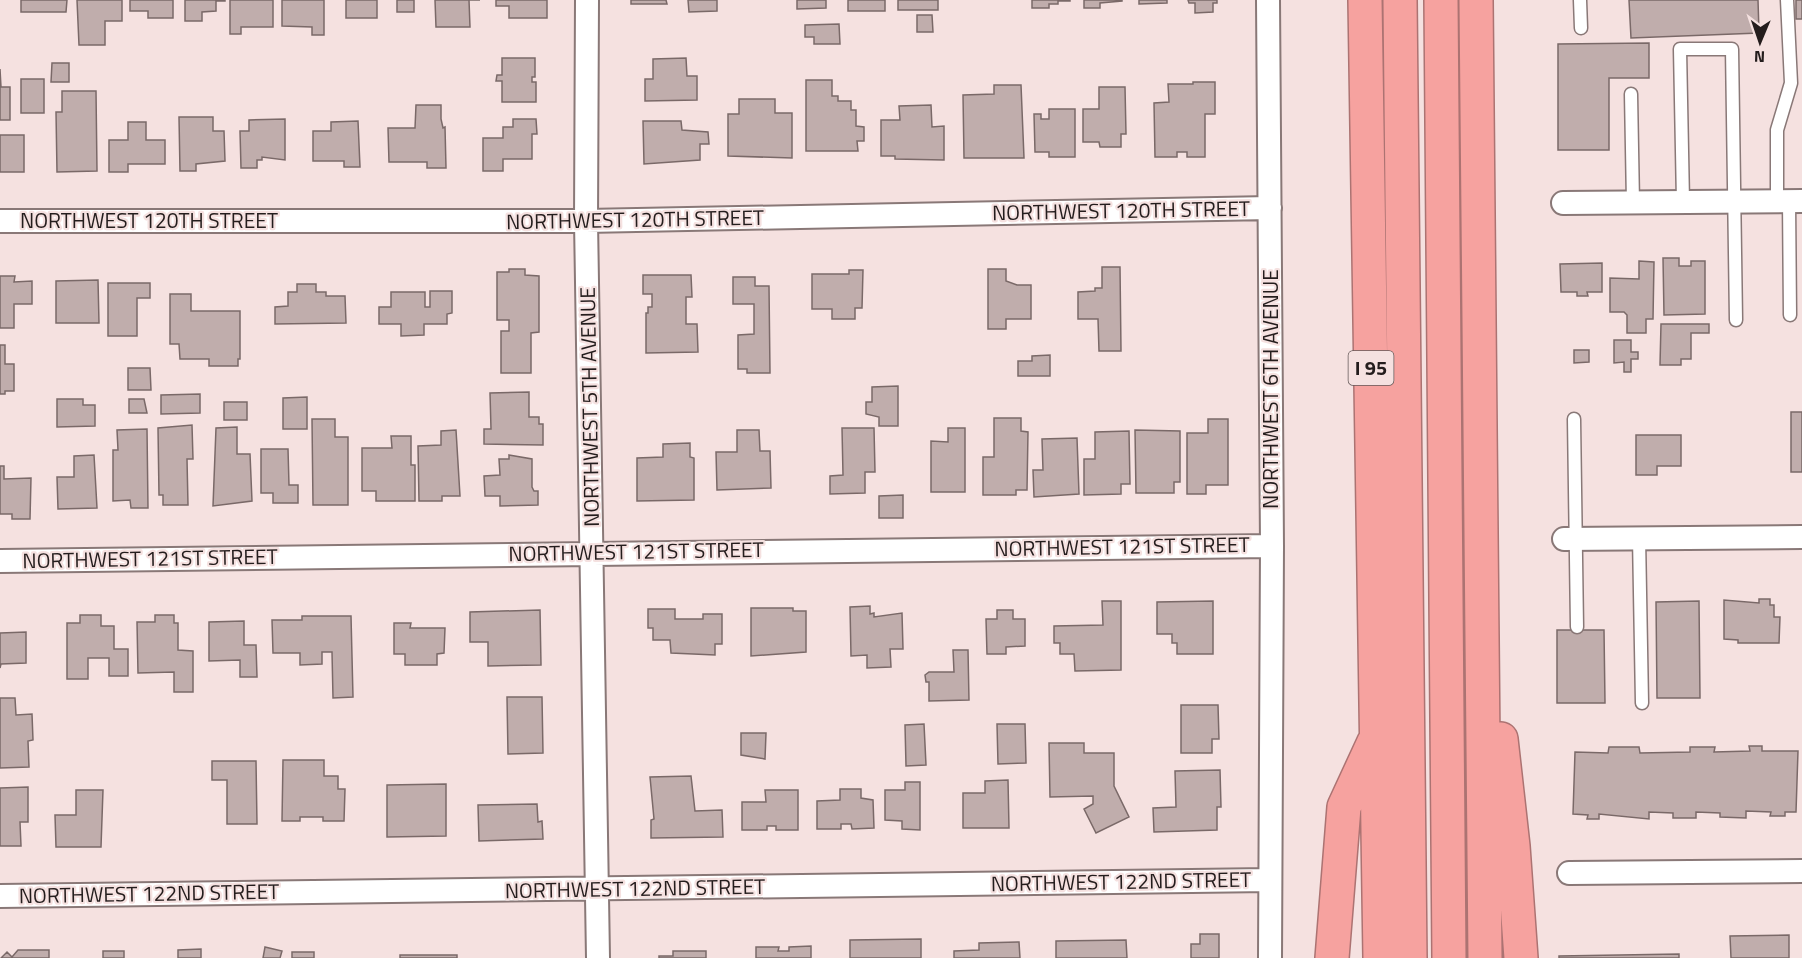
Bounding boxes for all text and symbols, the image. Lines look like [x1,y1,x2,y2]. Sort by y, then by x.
north arrow [1730,12,1790,72]
text: N [1754,45,1765,69]
street label: NORTHWEST 120TH STREET [992,192,1250,228]
street label: NORTHWEST 120TH STREET [506,201,764,237]
street label: NORTHWEST 120TH STREET [20,204,278,236]
street label: NORTHWEST 6TH AVENUE [1254,269,1286,509]
street label: NORTHWEST 5TH AVENUE [571,287,607,527]
road number: I 95 [1348,351,1394,385]
street label: NORTHWEST 121ST STREET [994,528,1250,564]
street label: NORTHWEST 121ST STREET [508,533,764,569]
street label: NORTHWEST 121ST STREET [22,540,278,576]
street label: NORTHWEST 122ND STREET [990,863,1251,899]
street label: NORTHWEST 122ND STREET [504,870,765,906]
street label: NORTHWEST 122ND STREET [18,875,279,911]

